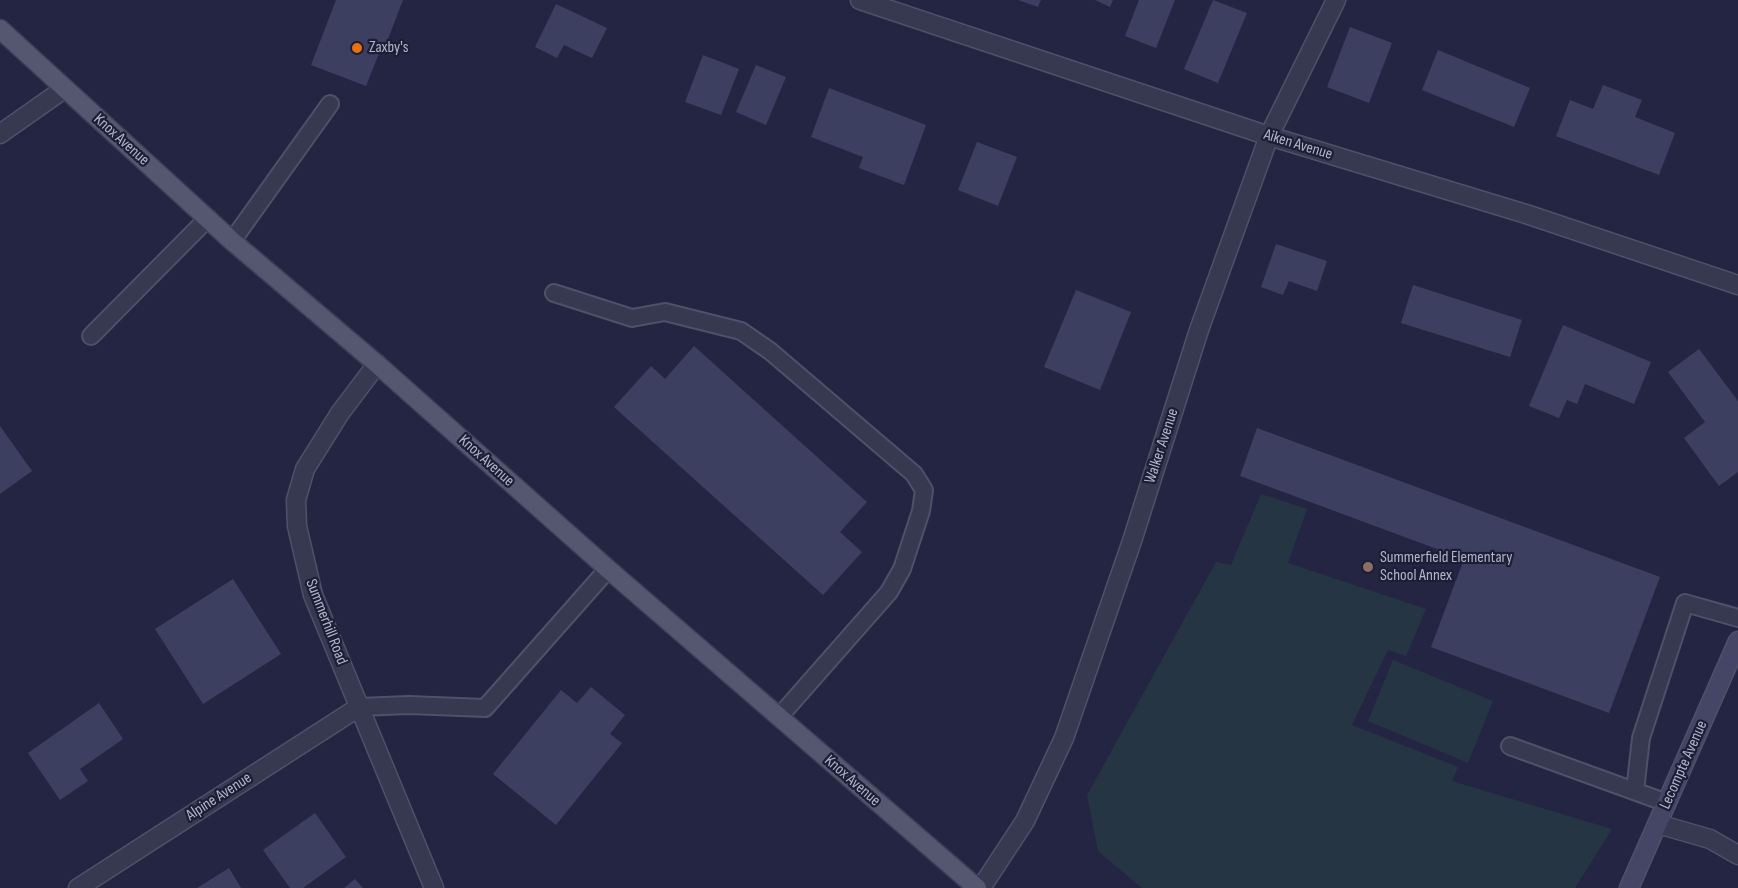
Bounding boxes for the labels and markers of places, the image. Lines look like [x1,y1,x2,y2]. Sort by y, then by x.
place label: Zaxby's [369,38,409,58]
marker: Zaxby's [350,41,364,55]
place label: Summerfield Elementary School Annex [1380,548,1512,586]
marker: Summerfield Elementary School Annex [1361,560,1375,574]

